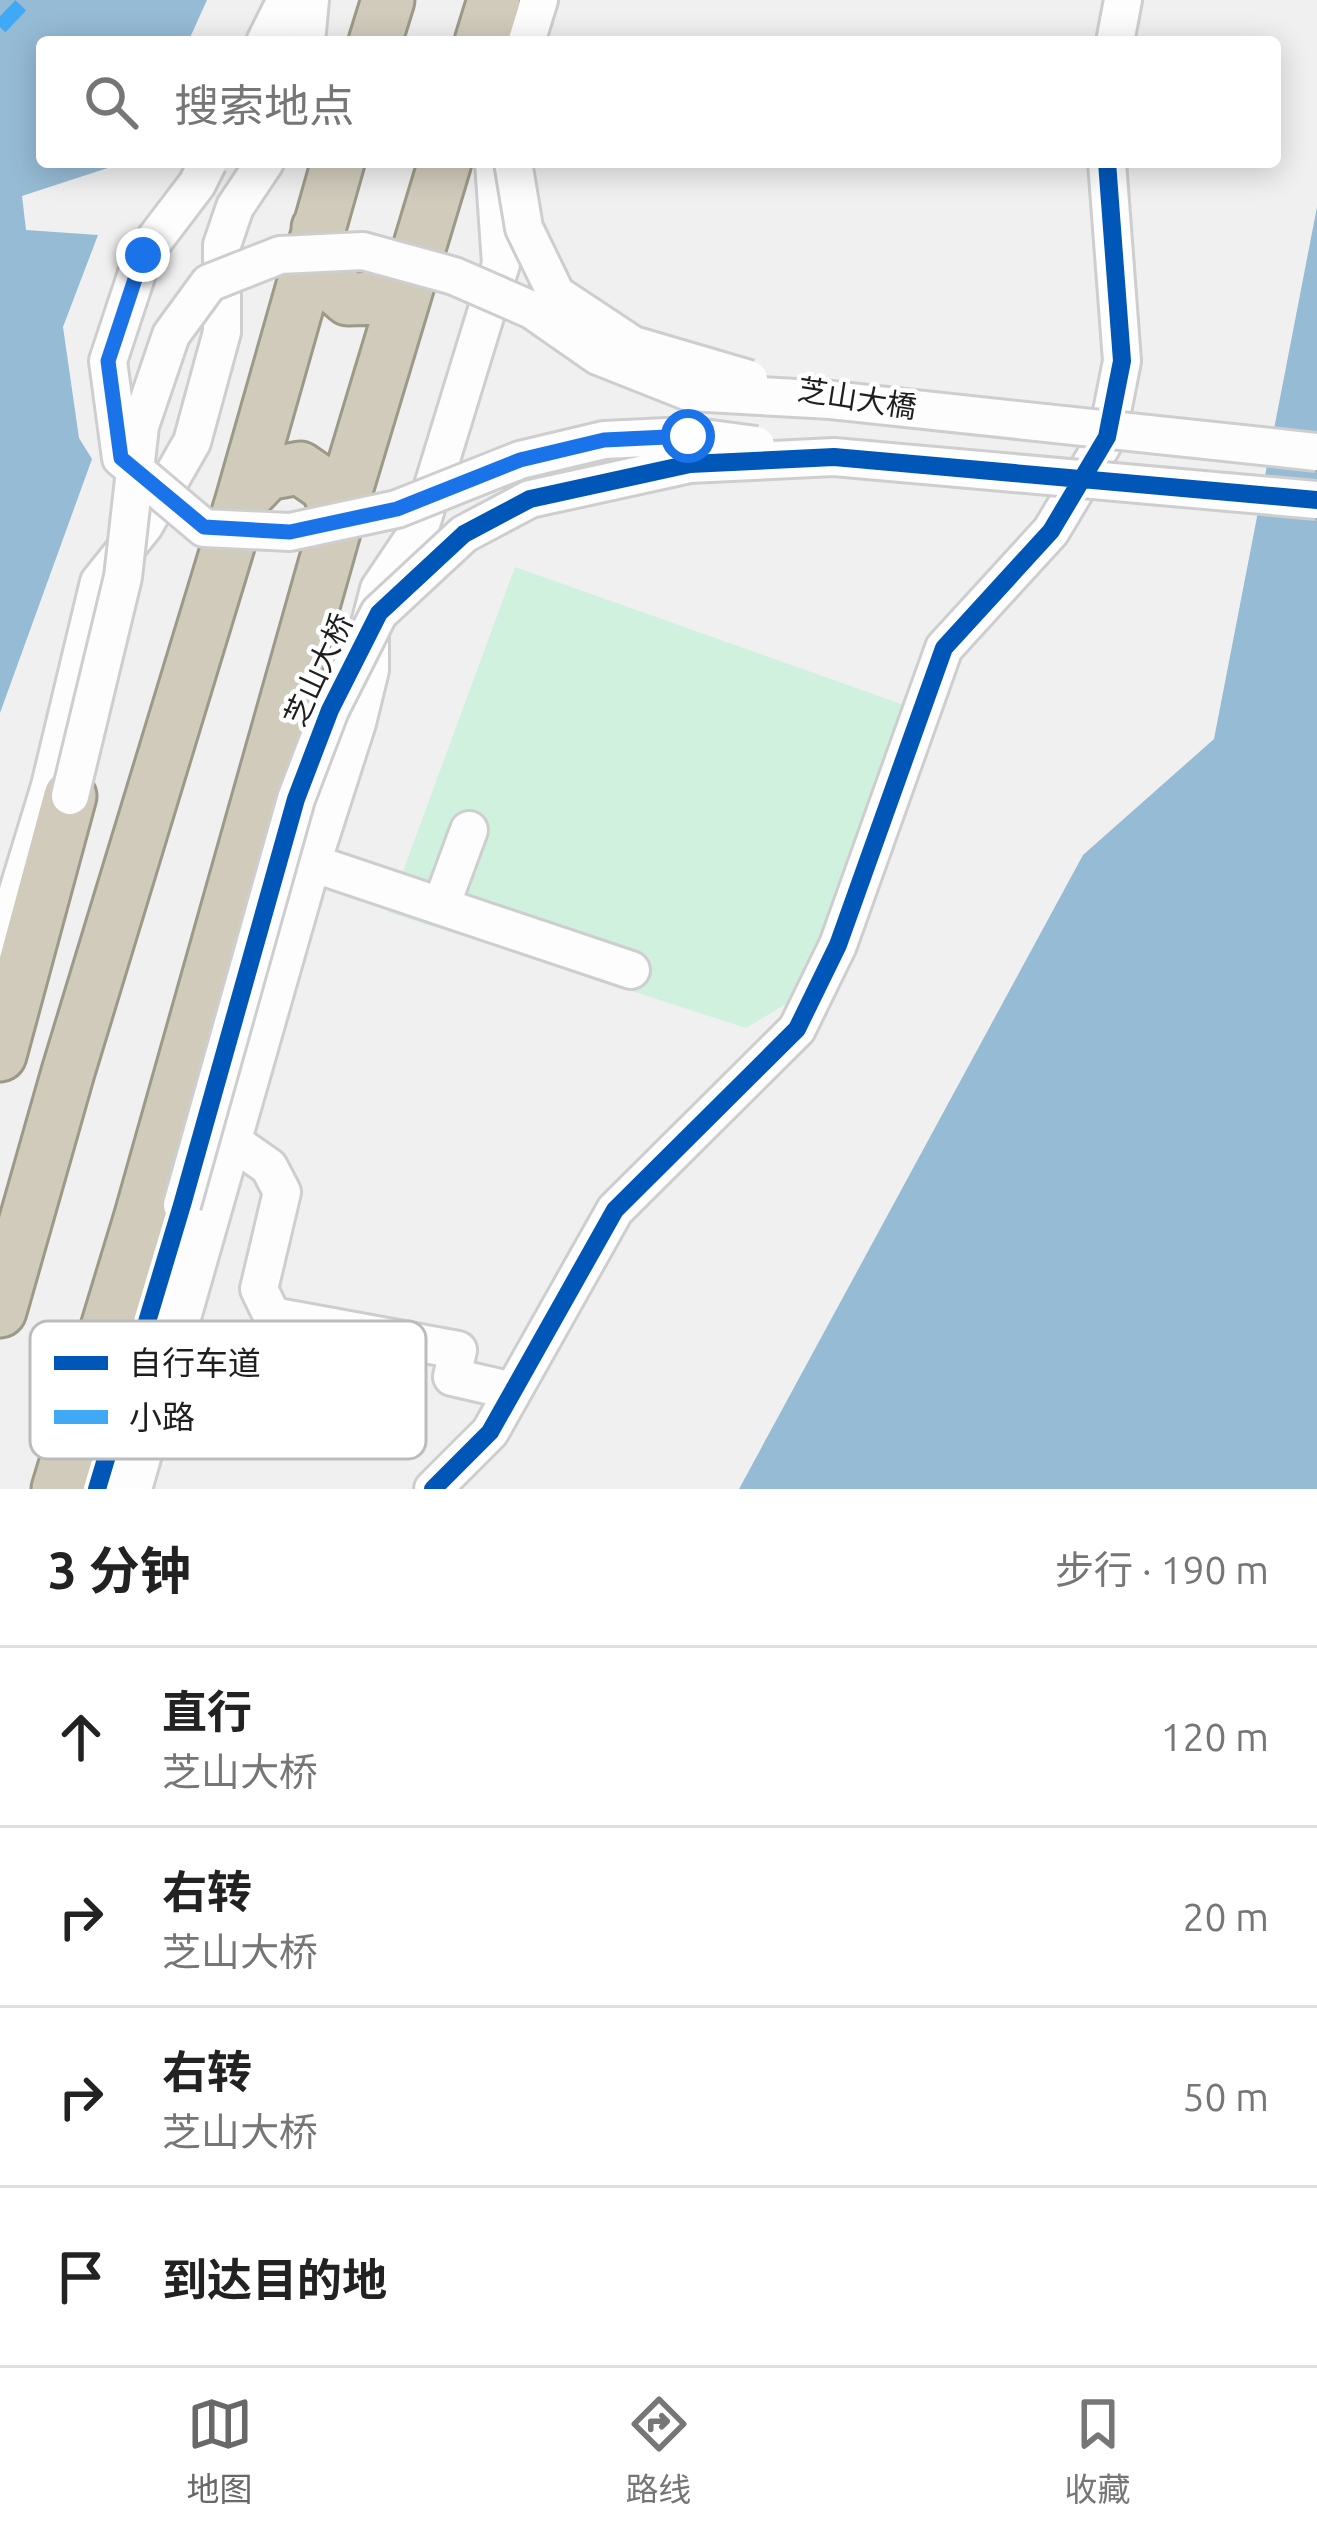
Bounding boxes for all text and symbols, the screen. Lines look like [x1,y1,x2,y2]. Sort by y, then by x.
search box [36,36,1281,168]
icon: search [78,69,144,135]
text: 搜索地点 [174,80,354,131]
route end [116,228,170,282]
street label: 芝山大橋 [795,372,919,424]
route start [661,409,715,463]
street label: 芝山大桥 [277,608,359,731]
legend [30,1321,426,1459]
text: 自行车道 [129,1344,261,1381]
text: 小路 [129,1398,195,1435]
text: 3 分钟 [48,1541,191,1599]
text: 步行 · 190 m [1055,1548,1269,1591]
text: 直行 [162,1686,252,1737]
icon: ahead [48,1704,114,1770]
text: 120 m [1160,1715,1269,1758]
text: 芝山大桥 [162,1750,318,1793]
text: 右转 [162,1866,252,1917]
icon: right [48,1884,114,1950]
text: 20 m [1182,1895,1269,1938]
text: 芝山大桥 [162,1930,318,1973]
text: 右转 [162,2046,252,2097]
icon: right [48,2064,114,2130]
text: 50 m [1182,2075,1269,2118]
text: 芝山大桥 [162,2110,318,2153]
icon: arrive [48,2244,114,2310]
text: 到达目的地 [162,2254,387,2305]
tab: 地图 [187,2391,253,2511]
tab: 路线 [626,2391,692,2511]
tab: 收藏 [1065,2391,1131,2511]

